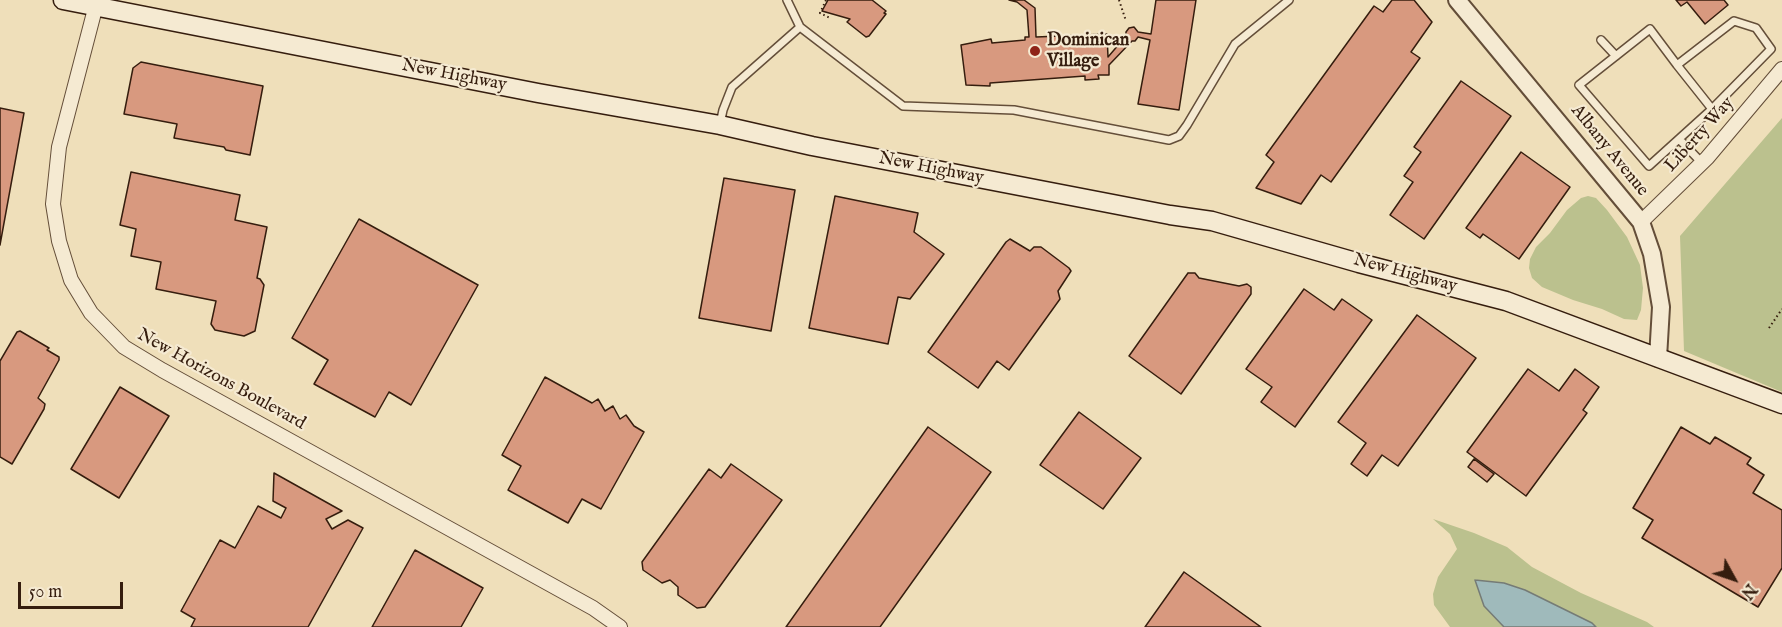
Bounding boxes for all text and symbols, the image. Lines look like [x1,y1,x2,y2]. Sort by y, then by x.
place label: Dominican Village [1047,30,1129,72]
marker: Dominican Village [1028,44,1042,58]
street label: New Highway [400,55,508,97]
street label: Liberty Way [1661,93,1739,177]
street label: Albany Avenue [1565,101,1653,201]
street label: New Highway [877,148,985,190]
street label: New Highway [1351,250,1459,298]
street label: New Horizons Boulevard [133,325,309,435]
north arrow [1704,549,1764,609]
scale bar [21,570,126,608]
text: N [1736,579,1760,602]
text: 50 m [29,581,62,604]

